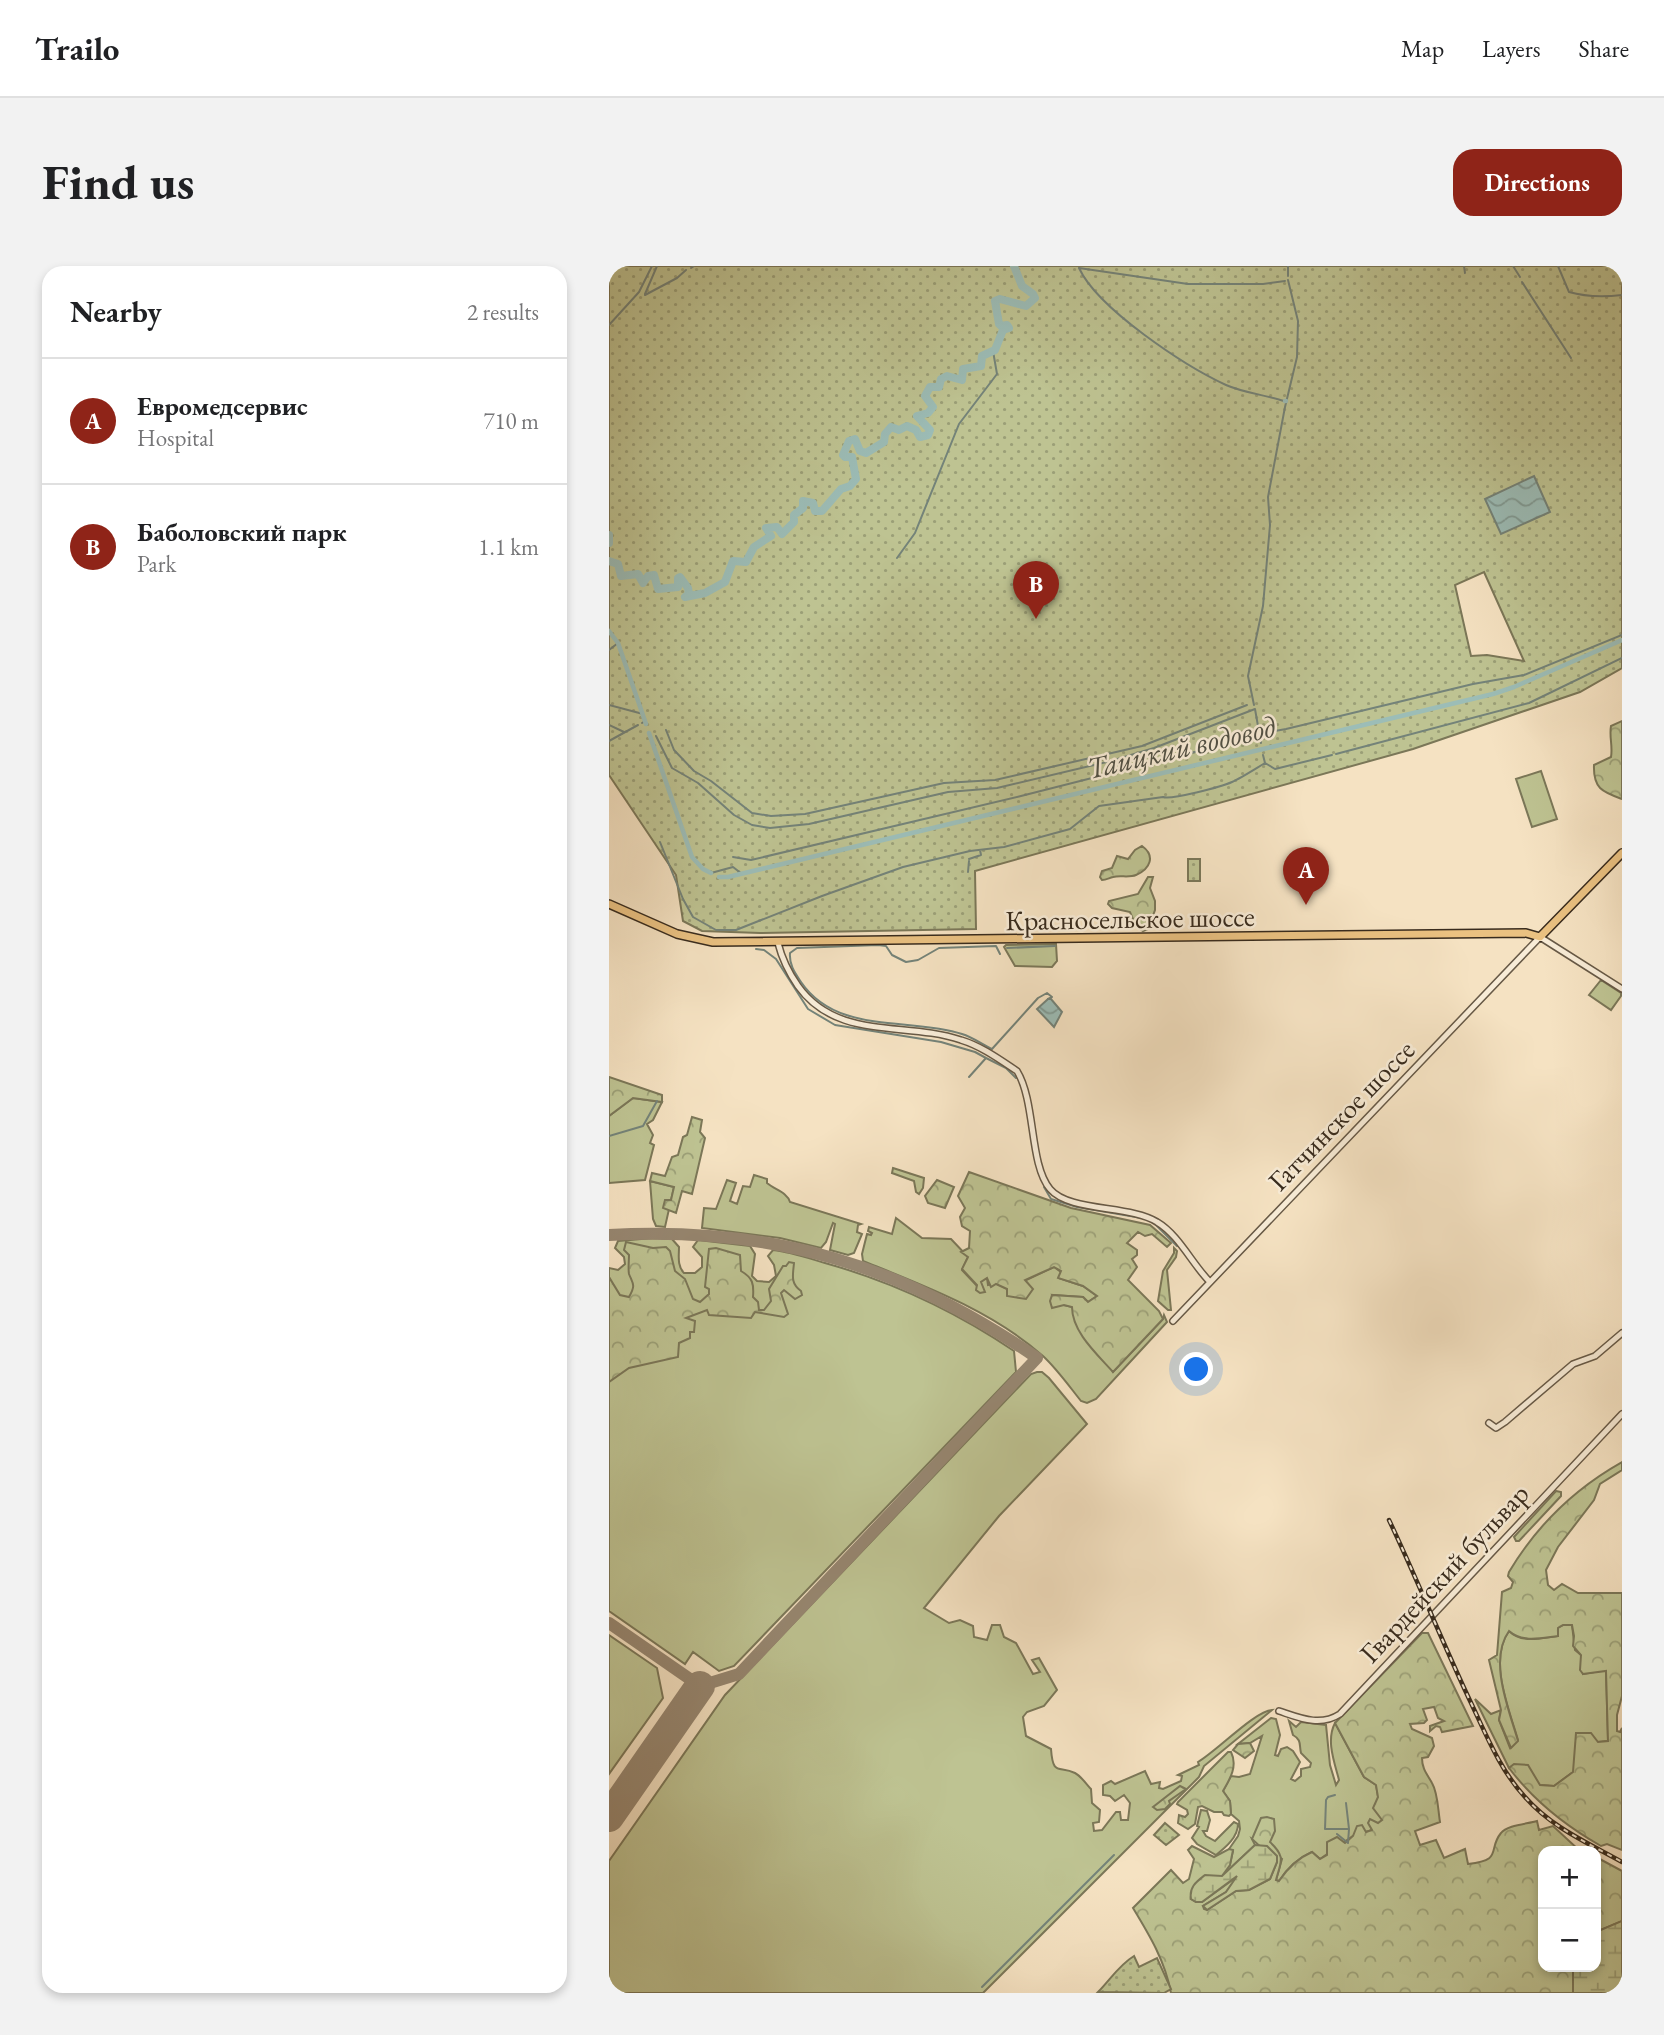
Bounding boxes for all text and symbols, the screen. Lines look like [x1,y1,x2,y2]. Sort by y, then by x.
text: Trailo [35,27,119,70]
text: Map [1401,33,1444,64]
text: Layers [1482,33,1541,64]
text: Share [1579,33,1629,64]
button: Directions [1453,149,1622,216]
text: Find us [42,150,194,214]
text: Nearby [70,292,162,331]
text: 2 results [467,297,539,327]
text: Евромедсервис [137,389,308,423]
text: A [85,406,101,436]
text: 710 m [483,406,539,436]
text: Hospital [137,423,214,453]
text: Баболовский парк [137,515,347,549]
text: B [86,532,100,562]
text: 1.1 km [478,532,539,562]
text: Park [137,549,176,579]
pin: B [1013,561,1059,619]
water label: Таицкий водовод [1083,706,1279,788]
pin: A [1283,847,1329,905]
street label: Красносельское шоссе [1005,898,1255,938]
street label: Гатчинское шоссе [1260,1032,1422,1198]
your location [1179,1352,1213,1386]
street label: Гвардейский бульвар [1352,1476,1536,1670]
map controls [1538,1846,1601,1972]
button: + [1538,1846,1601,1909]
button: − [1538,1909,1601,1972]

